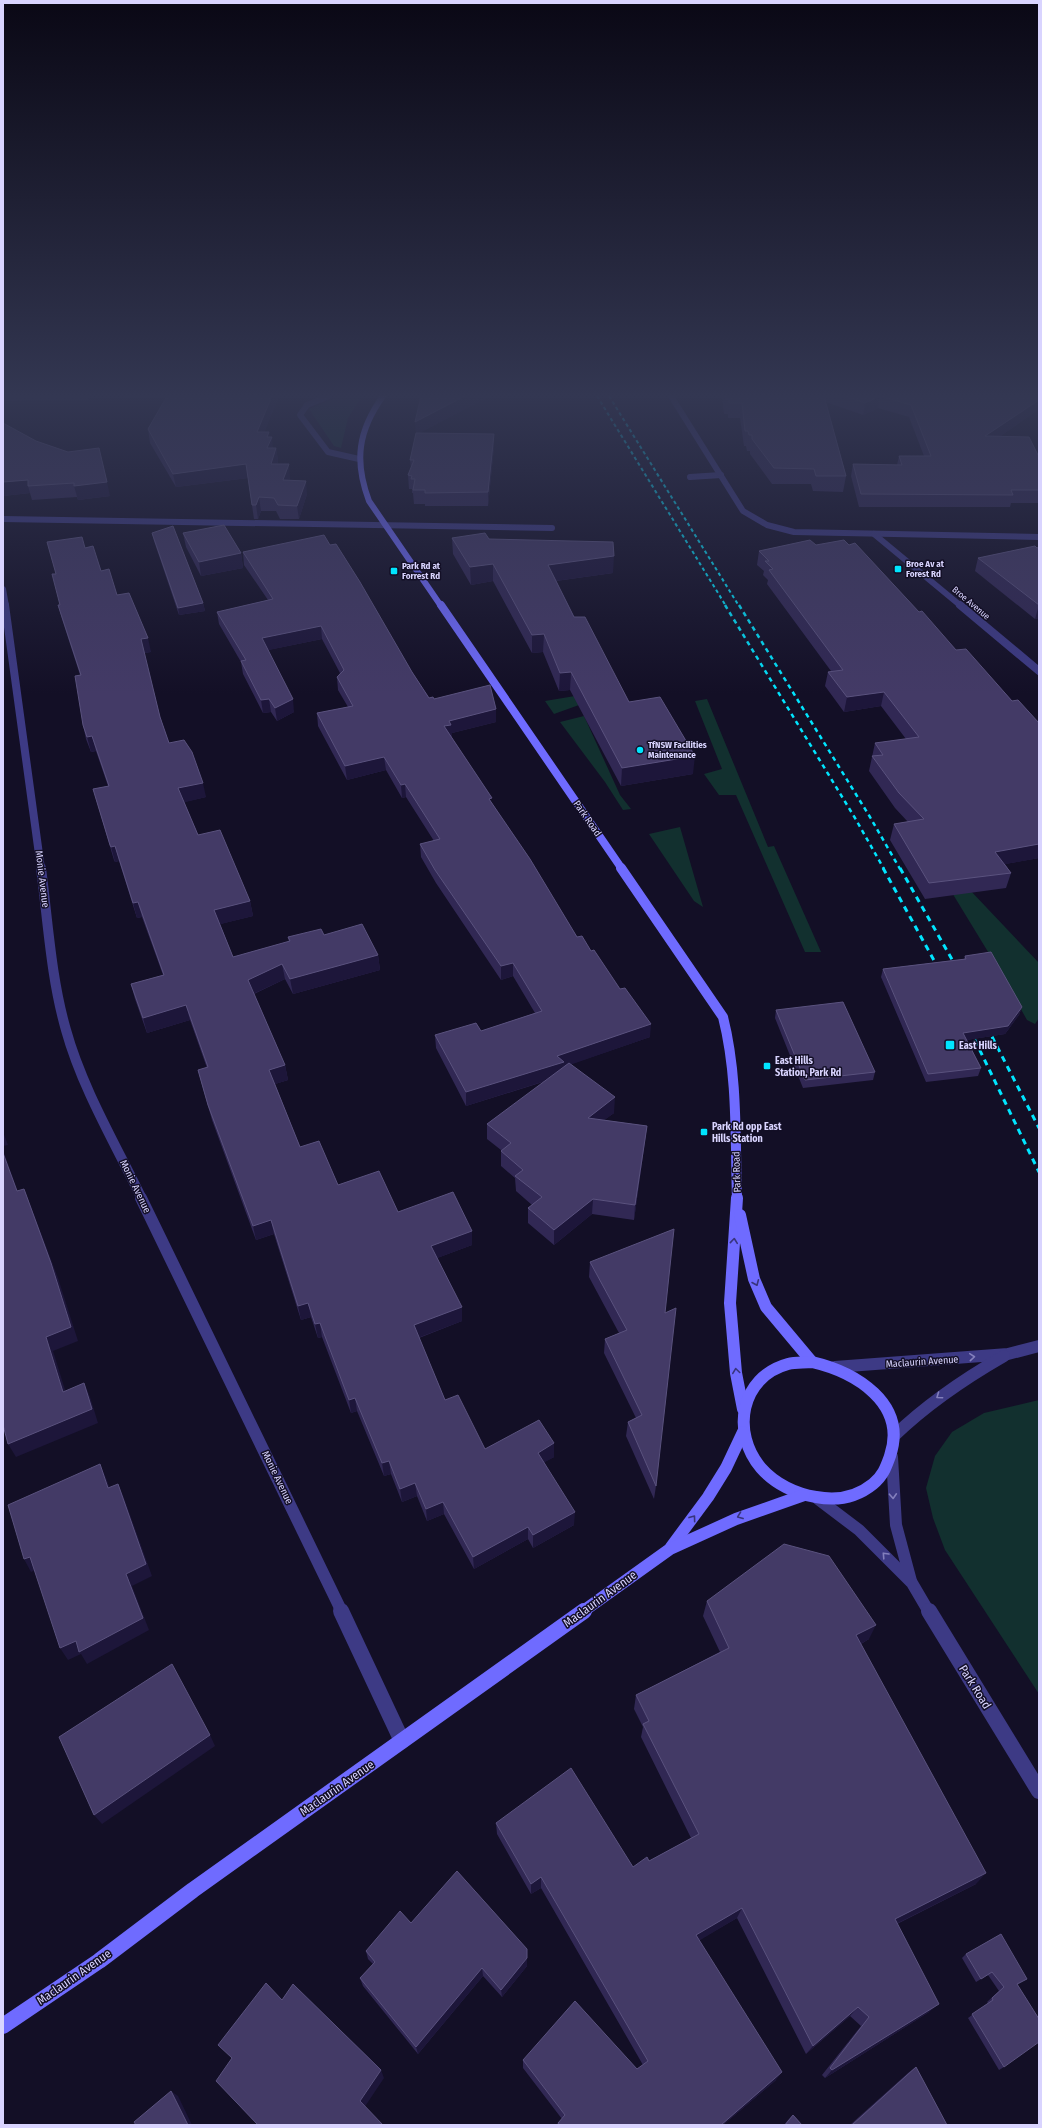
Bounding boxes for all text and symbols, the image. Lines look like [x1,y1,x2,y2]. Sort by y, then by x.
place label: Broe Av at Forest Rd [906,559,945,579]
place label: Park Rd at Forrest Rd [402,561,441,581]
marker: Broe Av at Forest Rd [893,564,903,574]
marker: Park Rd at Forrest Rd [389,566,399,576]
street label: Broe Avenue [950,584,992,622]
place label: TfNSW Facilities Maintenance [648,740,707,760]
marker: TfNSW Facilities Maintenance [635,745,645,755]
street label: Park Road [571,798,604,839]
street label: Monie Avenue [33,850,51,908]
marker: East Hills [944,1039,956,1051]
place label: East Hills [959,1040,998,1052]
place label: East Hills Station, Park Rd [775,1055,841,1079]
marker: East Hills Station, Park Rd [762,1061,772,1071]
place label: Park Rd opp East Hills Station [712,1121,782,1145]
marker: Park Rd opp East Hills Station [699,1127,709,1137]
street label: Park Road [730,1151,744,1193]
street label: Monie Avenue [117,1158,153,1215]
one-way arrow [729,1238,738,1244]
one-way arrow [751,1279,759,1287]
street label: Maclaurin Avenue [885,1353,959,1371]
one-way arrow [969,1353,975,1362]
one-way arrow [732,1368,741,1374]
one-way arrow [936,1391,943,1399]
street label: Monie Avenue [259,1449,295,1506]
one-way arrow [889,1493,898,1499]
one-way arrow [736,1511,743,1519]
one-way arrow [688,1515,695,1522]
one-way arrow [883,1552,890,1560]
street label: Maclaurin Avenue [561,1568,639,1630]
street label: Park Road [956,1663,994,1711]
street label: Maclaurin Avenue [297,1757,377,1819]
street label: Maclaurin Avenue [34,1946,114,2008]

